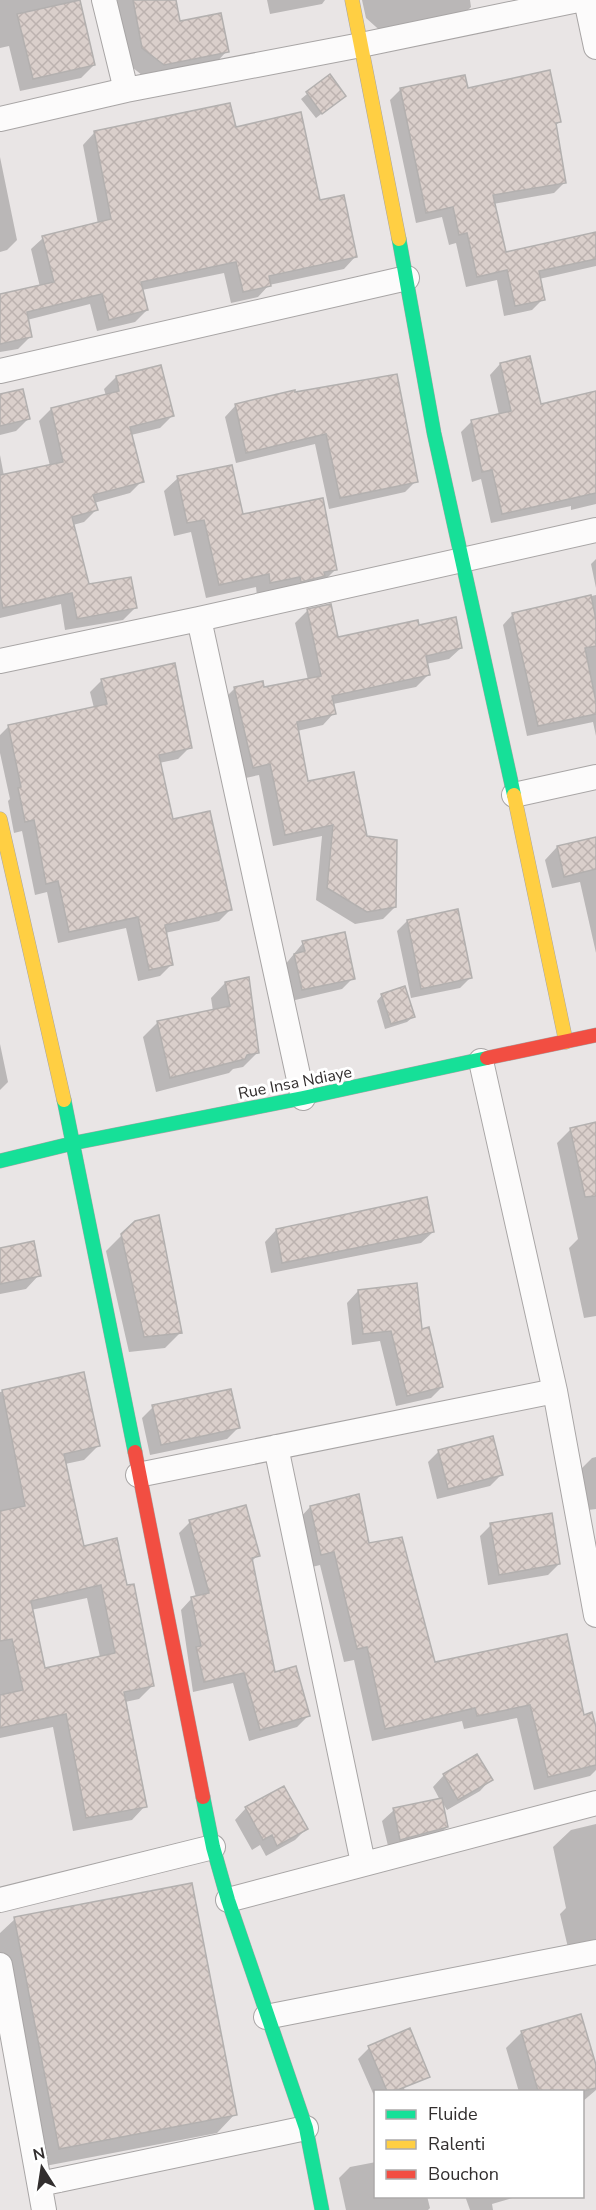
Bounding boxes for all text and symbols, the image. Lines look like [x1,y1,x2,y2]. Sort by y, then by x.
street label: Rue Insa Ndiaye [236,1061,354,1105]
legend [374,2090,584,2198]
text: Fluide [428,2102,478,2126]
text: Ralenti [428,2132,485,2156]
north arrow [12,2138,72,2198]
text: N [31,2142,47,2166]
text: Bouchon [428,2162,499,2186]

